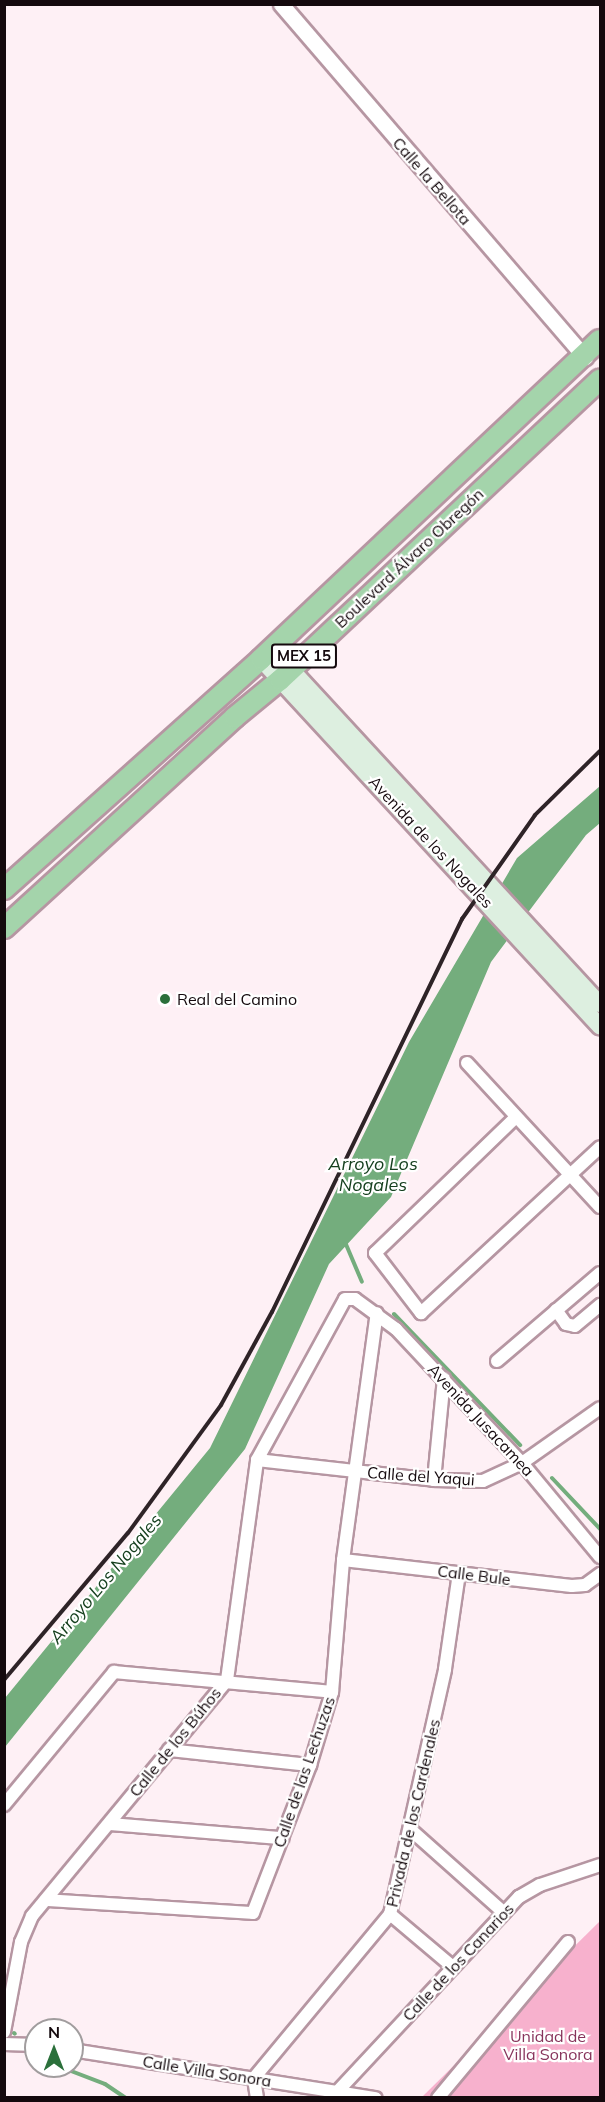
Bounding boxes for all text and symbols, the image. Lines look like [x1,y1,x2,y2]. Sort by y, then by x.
street label: Calle la Bellota [389,133,475,229]
street label: Boulevard Álvaro Obregón [331,484,487,632]
road number: MEX 15 [270,644,338,668]
street label: Avenida de los Nogales [365,772,497,912]
place label: Real del Camino [177,989,297,1009]
marker: Real del Camino [158,992,172,1006]
water label: Arroyo Los Nogales [328,1154,418,1196]
street label: Avenida Jusacamea [424,1360,538,1480]
street label: Calle del Yaqui [367,1463,475,1489]
water label: Arroyo Los Nogales [45,1510,167,1648]
street label: Calle Bule [436,1561,512,1589]
street label: Calle de los Búhos [125,1684,225,1800]
street label: Calle de las Lechuzas [269,1694,339,1850]
street label: Privada de los Cardenales [382,1717,444,1909]
street label: Calle de los Canarios [398,1899,518,2025]
north arrow [24,2018,84,2078]
text: N [48,2022,60,2042]
park label: Unidad de Villa Sonora [503,2026,593,2064]
street label: Calle Villa Sonora [141,2051,273,2091]

